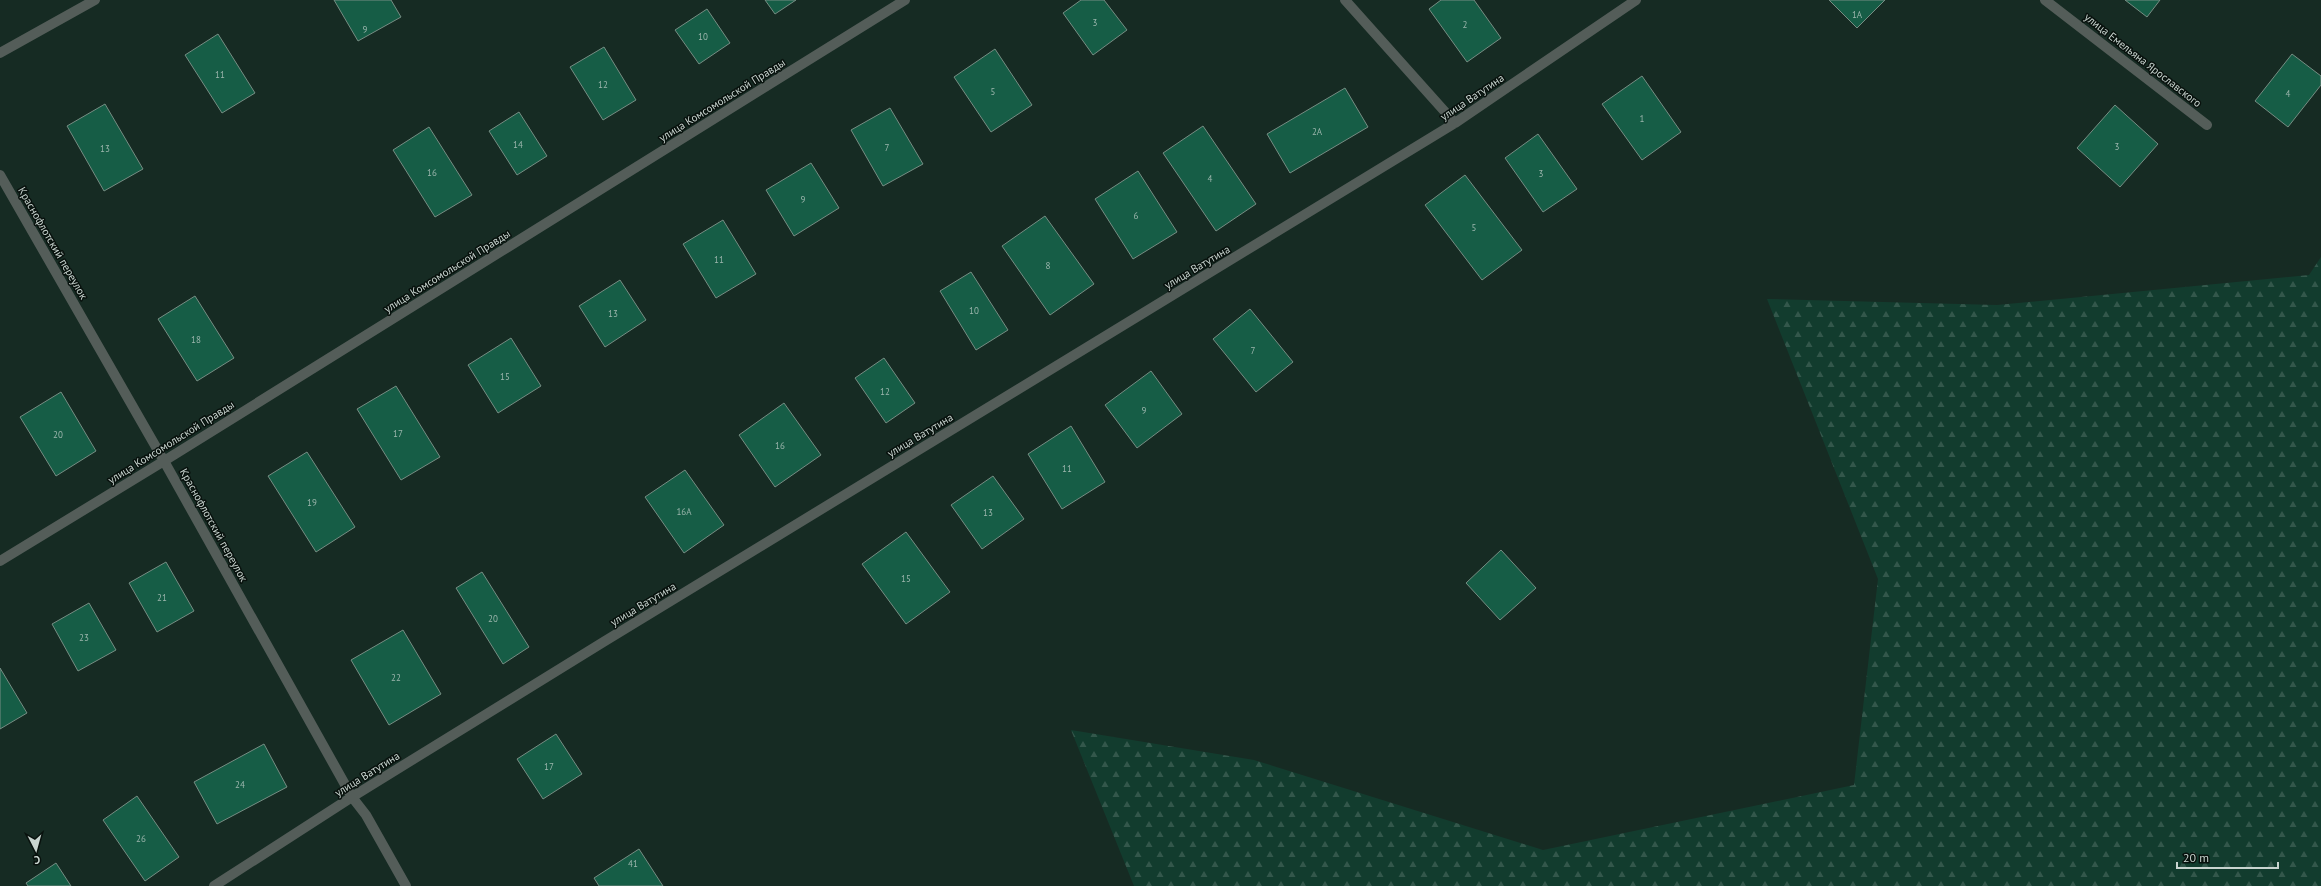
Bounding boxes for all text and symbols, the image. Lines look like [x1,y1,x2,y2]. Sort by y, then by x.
house number: 1А [1852,9,1863,20]
street label: улица Емельяна Ярославского [2082,10,2204,110]
house number: 3 [1093,17,1098,28]
house number: 2 [1463,19,1468,30]
house number: 9 [363,24,368,35]
house number: 10 [698,31,708,42]
street label: улица Комсомольской Правды [656,55,788,145]
house number: 11 [215,69,225,80]
street label: улица Ватутина [1437,70,1507,124]
house number: 12 [598,79,608,90]
house number: 5 [991,86,996,97]
house number: 4 [2286,88,2291,99]
house number: 1 [1640,113,1645,124]
house number: 2А [1312,126,1323,137]
house number: 14 [513,139,523,150]
house number: 3 [2115,141,2120,152]
house number: 7 [885,142,890,153]
house number: 13 [100,143,110,154]
house number: 16 [427,167,437,178]
house number: 3 [1539,168,1544,179]
house number: 4 [1208,173,1213,184]
street label: Краснофлотский переулок [15,184,91,302]
house number: 9 [801,194,806,205]
house number: 6 [1134,210,1139,221]
house number: 5 [1472,222,1477,233]
street label: улица Комсомольской Правды [381,226,513,316]
street label: улица Ватутина [1162,242,1232,292]
house number: 11 [714,254,724,265]
house number: 8 [1046,260,1051,271]
house number: 10 [969,305,979,316]
house number: 13 [608,308,618,319]
house number: 18 [191,334,201,345]
house number: 7 [1251,345,1256,356]
house number: 15 [500,371,510,382]
house number: 12 [880,386,890,397]
street label: улица Комсомольской Правды [105,397,237,487]
house number: 9 [1142,405,1147,416]
street label: улица Ватутина [885,410,955,460]
house number: 17 [393,428,403,439]
house number: 20 [53,429,63,440]
house number: 16 [775,440,785,451]
house number: 11 [1062,463,1072,474]
street label: Краснофлотский переулок [177,466,251,585]
house number: 19 [307,497,317,508]
house number: 16А [676,506,692,517]
house number: 13 [983,507,993,518]
house number: 15 [901,573,911,584]
street label: улица Ватутина [608,579,678,629]
house number: 21 [157,592,167,603]
house number: 20 [488,613,498,624]
house number: 23 [79,632,89,643]
house number: 22 [391,672,401,683]
street label: улица Ватутина [332,748,402,800]
house number: 17 [544,761,554,772]
house number: 24 [235,779,245,790]
north arrow [16,830,56,870]
house number: 26 [136,833,146,844]
scale bar [2177,844,2278,870]
text: 20 m [2183,850,2209,865]
text: С [33,853,41,867]
house number: 41 [628,858,638,869]

